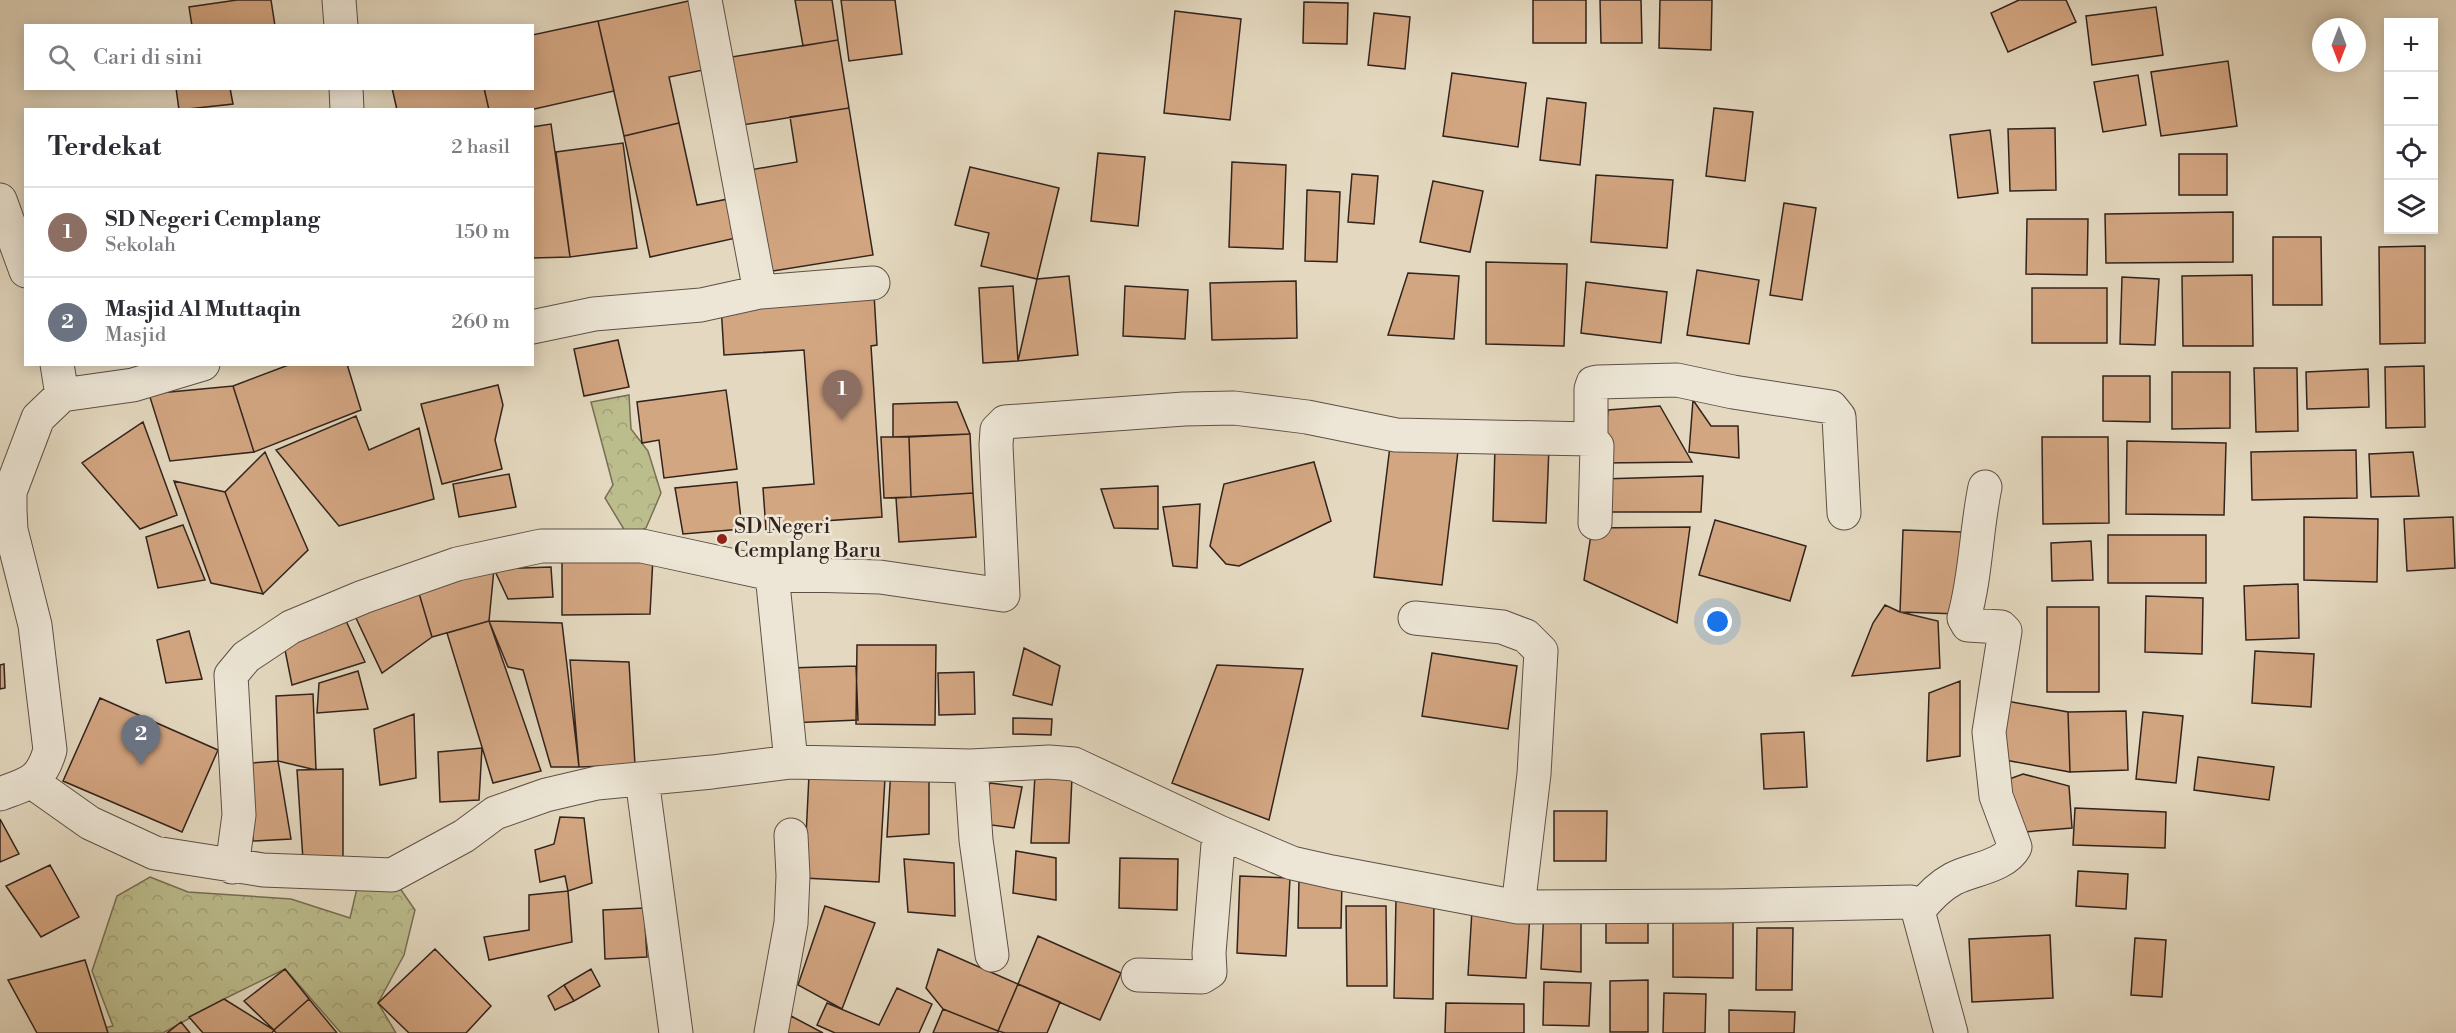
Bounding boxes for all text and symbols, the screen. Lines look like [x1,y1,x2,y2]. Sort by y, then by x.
north arrow [2312,18,2366,72]
map controls [2384,18,2438,234]
button: + [2384,18,2438,72]
search box [24,24,534,90]
icon: search [45,41,78,74]
text: Cari di sini [93,44,203,71]
button: − [2384,72,2438,126]
button: locate [2384,126,2438,180]
text: Terdekat [48,131,161,163]
text: 2 hasil [451,135,510,160]
button: layers [2384,180,2438,234]
text: SD Negeri Cemplang [105,206,320,233]
text: 1 [63,220,72,245]
text: 150 m [455,220,510,245]
text: Sekolah [105,233,176,258]
text: Masjid Al Muttaqin [105,296,301,323]
text: 2 [61,310,74,335]
text: 260 m [452,310,510,335]
text: Masjid [105,323,166,348]
pin: 1 [822,370,862,420]
place label: SD Negeri Cemplang Baru [734,514,881,564]
marker: SD Negeri Cemplang Baru [715,532,729,546]
your location [1703,607,1732,636]
pin: 2 [122,716,160,765]

